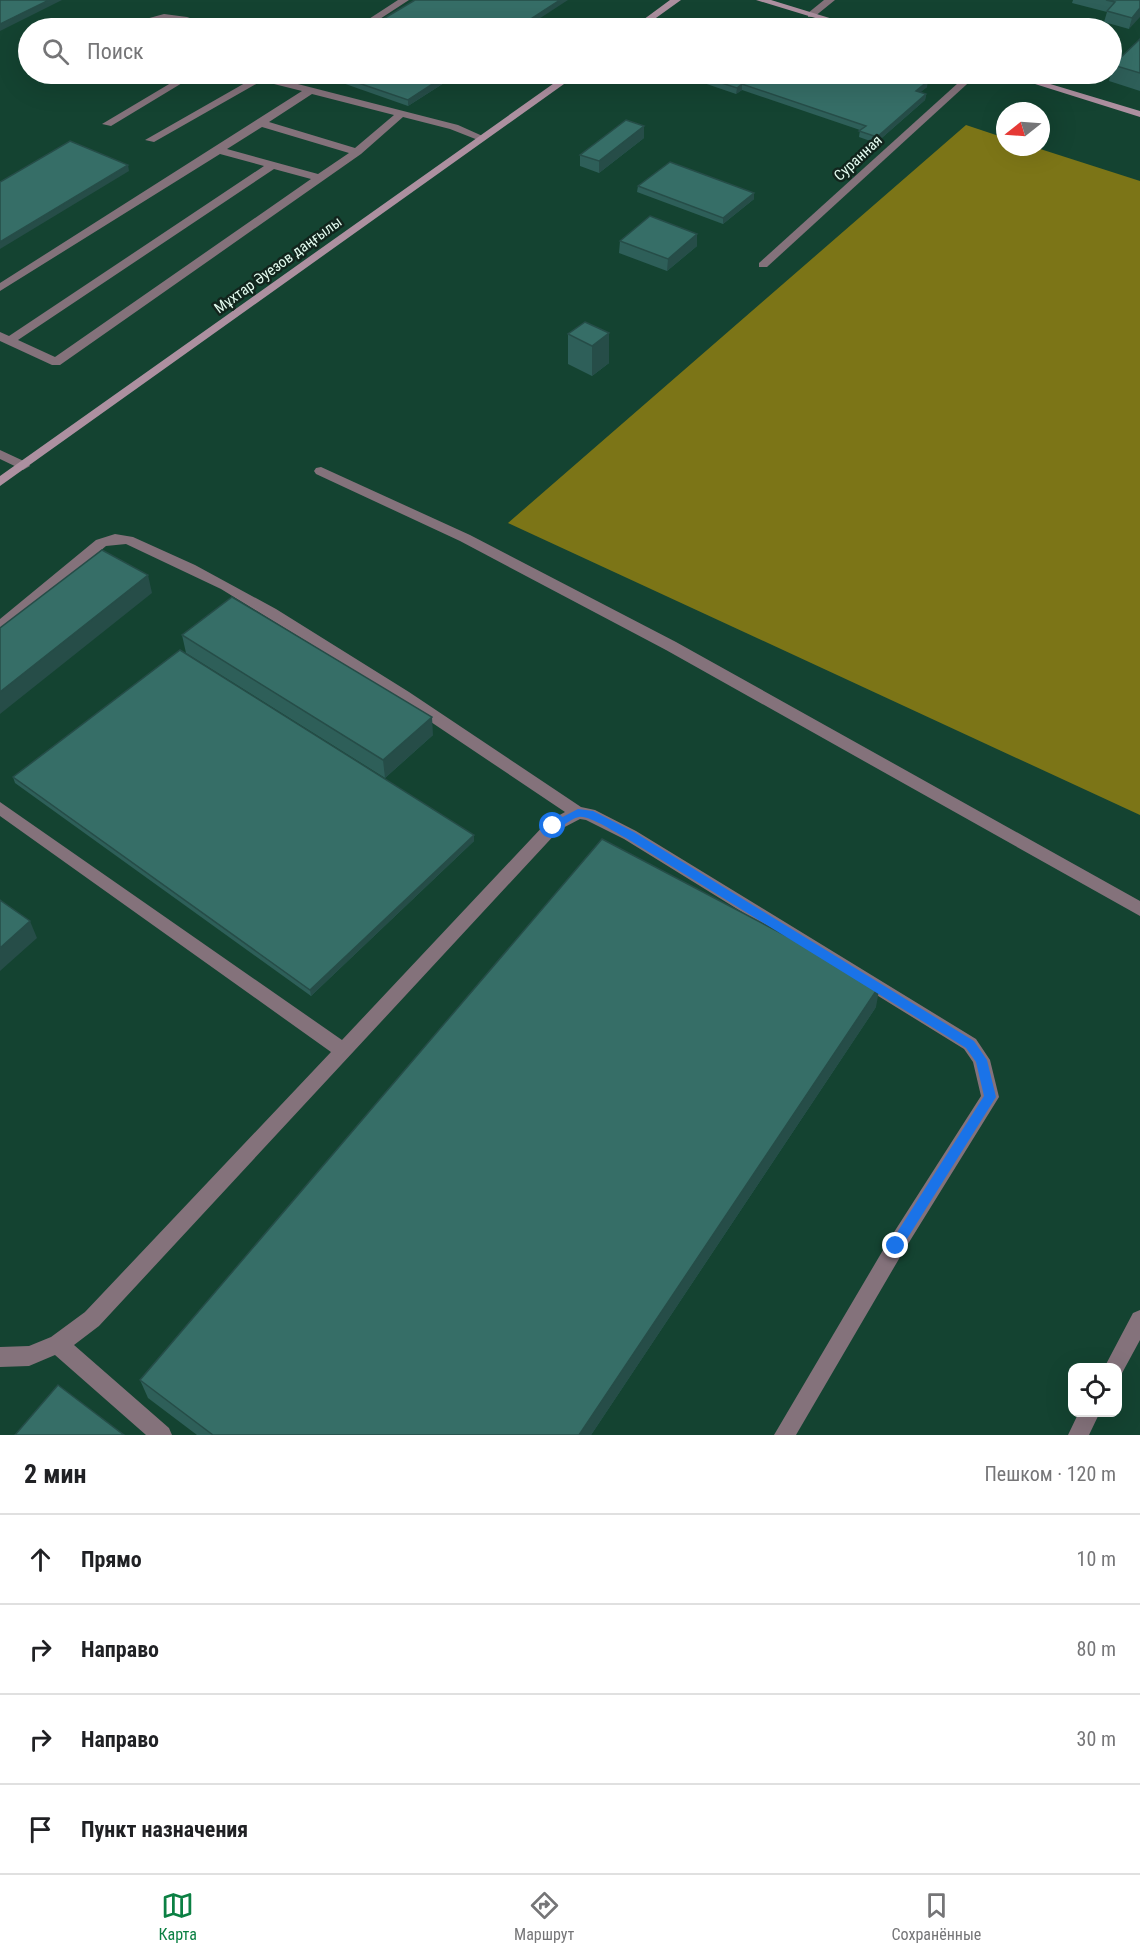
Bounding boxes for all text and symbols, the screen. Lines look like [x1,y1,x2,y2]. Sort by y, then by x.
search box [18,18,1122,84]
icon: search [39,35,72,68]
text: Поиск [87,39,144,64]
north arrow [996,102,1050,156]
street label: Суранная [830,131,886,185]
street label: Мұхтар Әуезов даңғылы [211,213,345,317]
route start [539,812,565,838]
route end [882,1232,908,1258]
map controls [1068,1363,1122,1417]
button: locate [1068,1363,1122,1417]
text: 2 мин [24,1459,86,1489]
text: Пешком · 120 m [984,1462,1116,1486]
icon: ahead [24,1543,57,1576]
text: Прямо [81,1547,142,1572]
text: 10 m [1077,1547,1116,1571]
icon: right [24,1633,57,1666]
text: Направо [81,1637,159,1662]
text: 80 m [1077,1637,1116,1661]
icon: right [24,1723,57,1756]
text: Направо [81,1727,159,1752]
text: 30 m [1077,1727,1116,1751]
icon: arrive [24,1813,57,1846]
text: Пункт назначения [81,1817,248,1842]
tab: Карта [159,1889,197,1944]
tab: Маршрут [514,1889,574,1944]
tab: Сохранённые [892,1889,981,1944]

